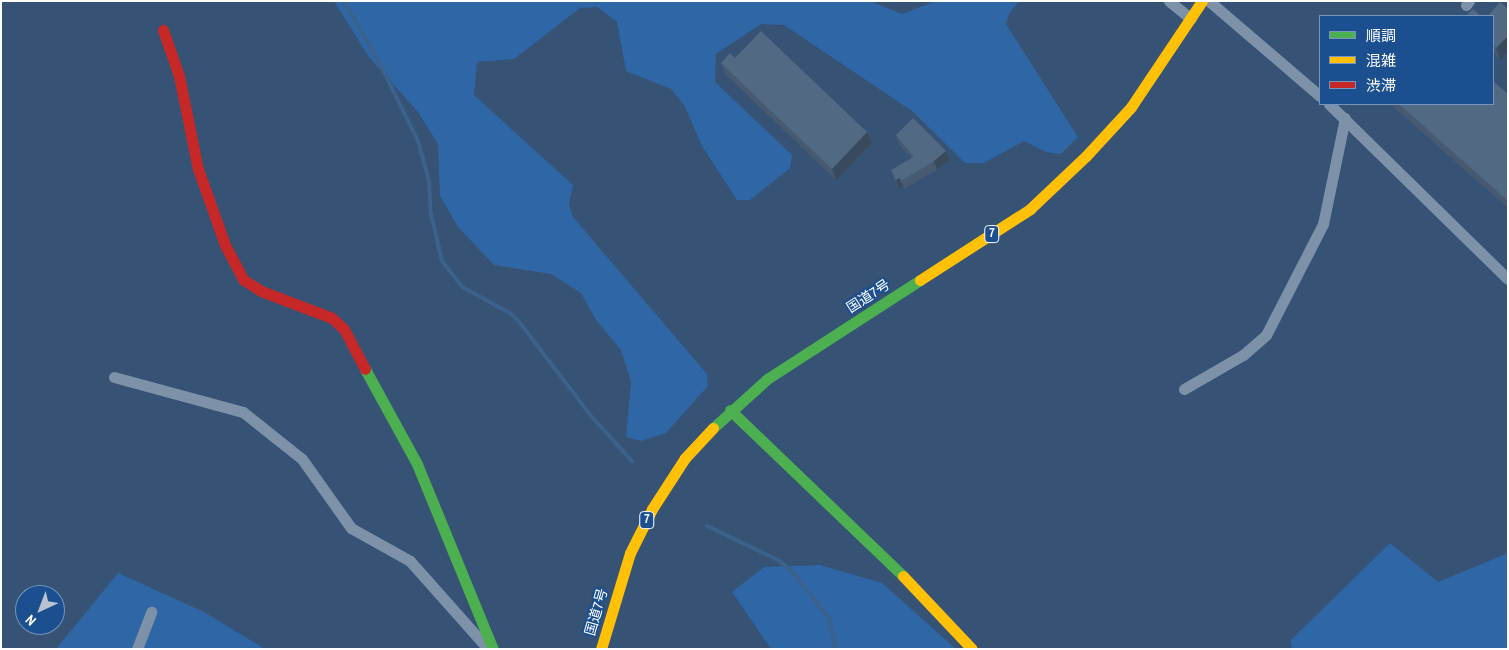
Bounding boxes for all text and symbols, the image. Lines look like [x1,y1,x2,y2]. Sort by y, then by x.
legend [1319,15,1494,105]
text: 順調 [1366,25,1396,46]
text: 混雑 [1366,50,1396,71]
text: 渋滞 [1366,75,1396,96]
road number: 7 [983,224,1001,243]
street label: 国道7号 [843,276,893,316]
road number: 7 [638,510,656,530]
north arrow [15,585,65,635]
street label: 国道7号 [581,586,611,638]
text: N [21,611,40,630]

